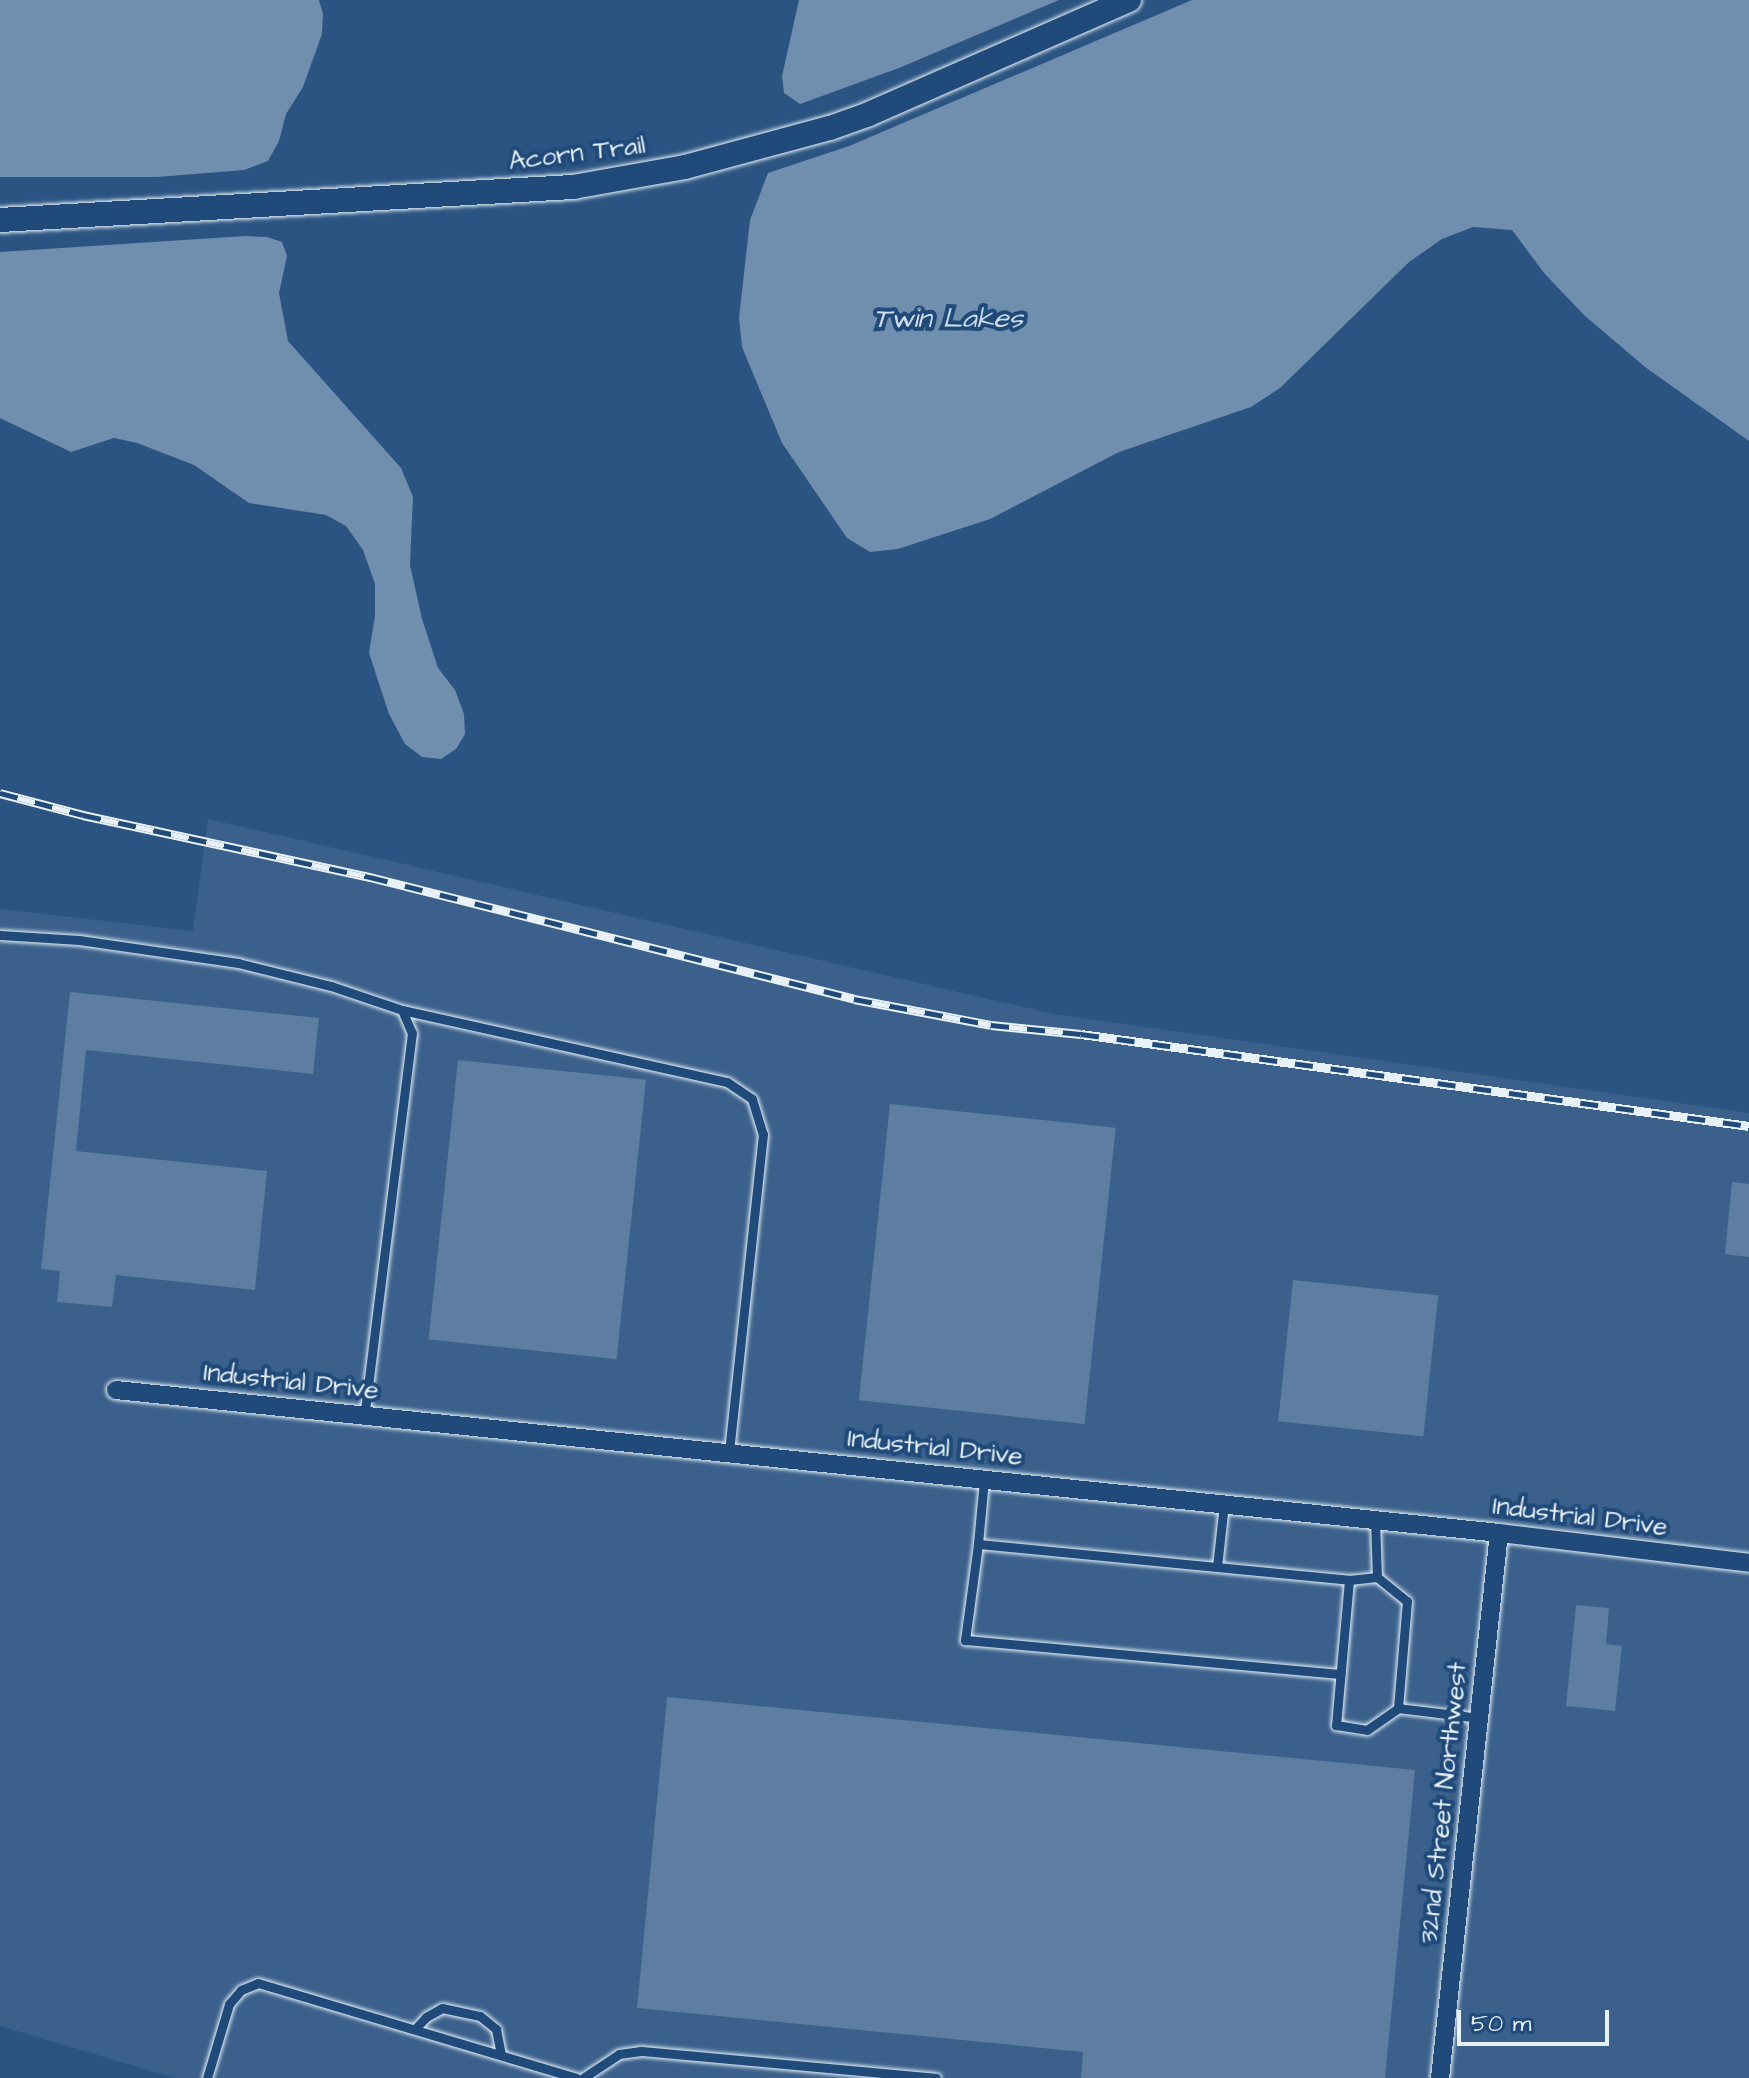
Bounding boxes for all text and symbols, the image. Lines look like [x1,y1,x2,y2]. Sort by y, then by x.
street label: Acorn Trail [507,130,647,178]
water label: Twin Lakes [873,302,1023,336]
street label: Industrial Drive [202,1357,380,1407]
street label: Industrial Drive [846,1423,1024,1473]
street label: Industrial Drive [1491,1491,1669,1543]
street label: 32nd Street Northwest [1414,1661,1474,1945]
scale bar [1461,1994,1613,2044]
text: 50 m [1471,2007,1531,2041]

